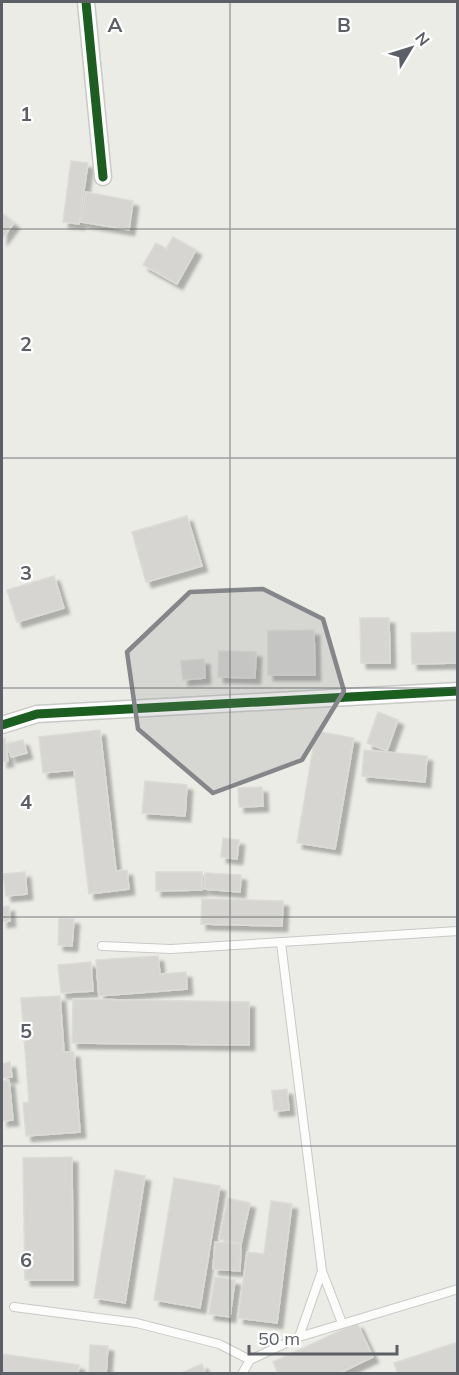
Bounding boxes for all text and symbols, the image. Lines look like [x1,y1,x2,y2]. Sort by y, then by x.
text: A [108,12,123,37]
text: B [337,12,351,37]
north arrow [381,18,441,78]
text: N [411,28,434,50]
text: 1 [20,101,32,126]
text: 2 [20,331,32,356]
text: 3 [20,560,32,585]
text: 4 [20,789,32,814]
text: 5 [20,1018,32,1043]
text: 6 [20,1247,32,1272]
scale bar [249,1318,398,1356]
text: 50 m [258,1327,300,1350]

